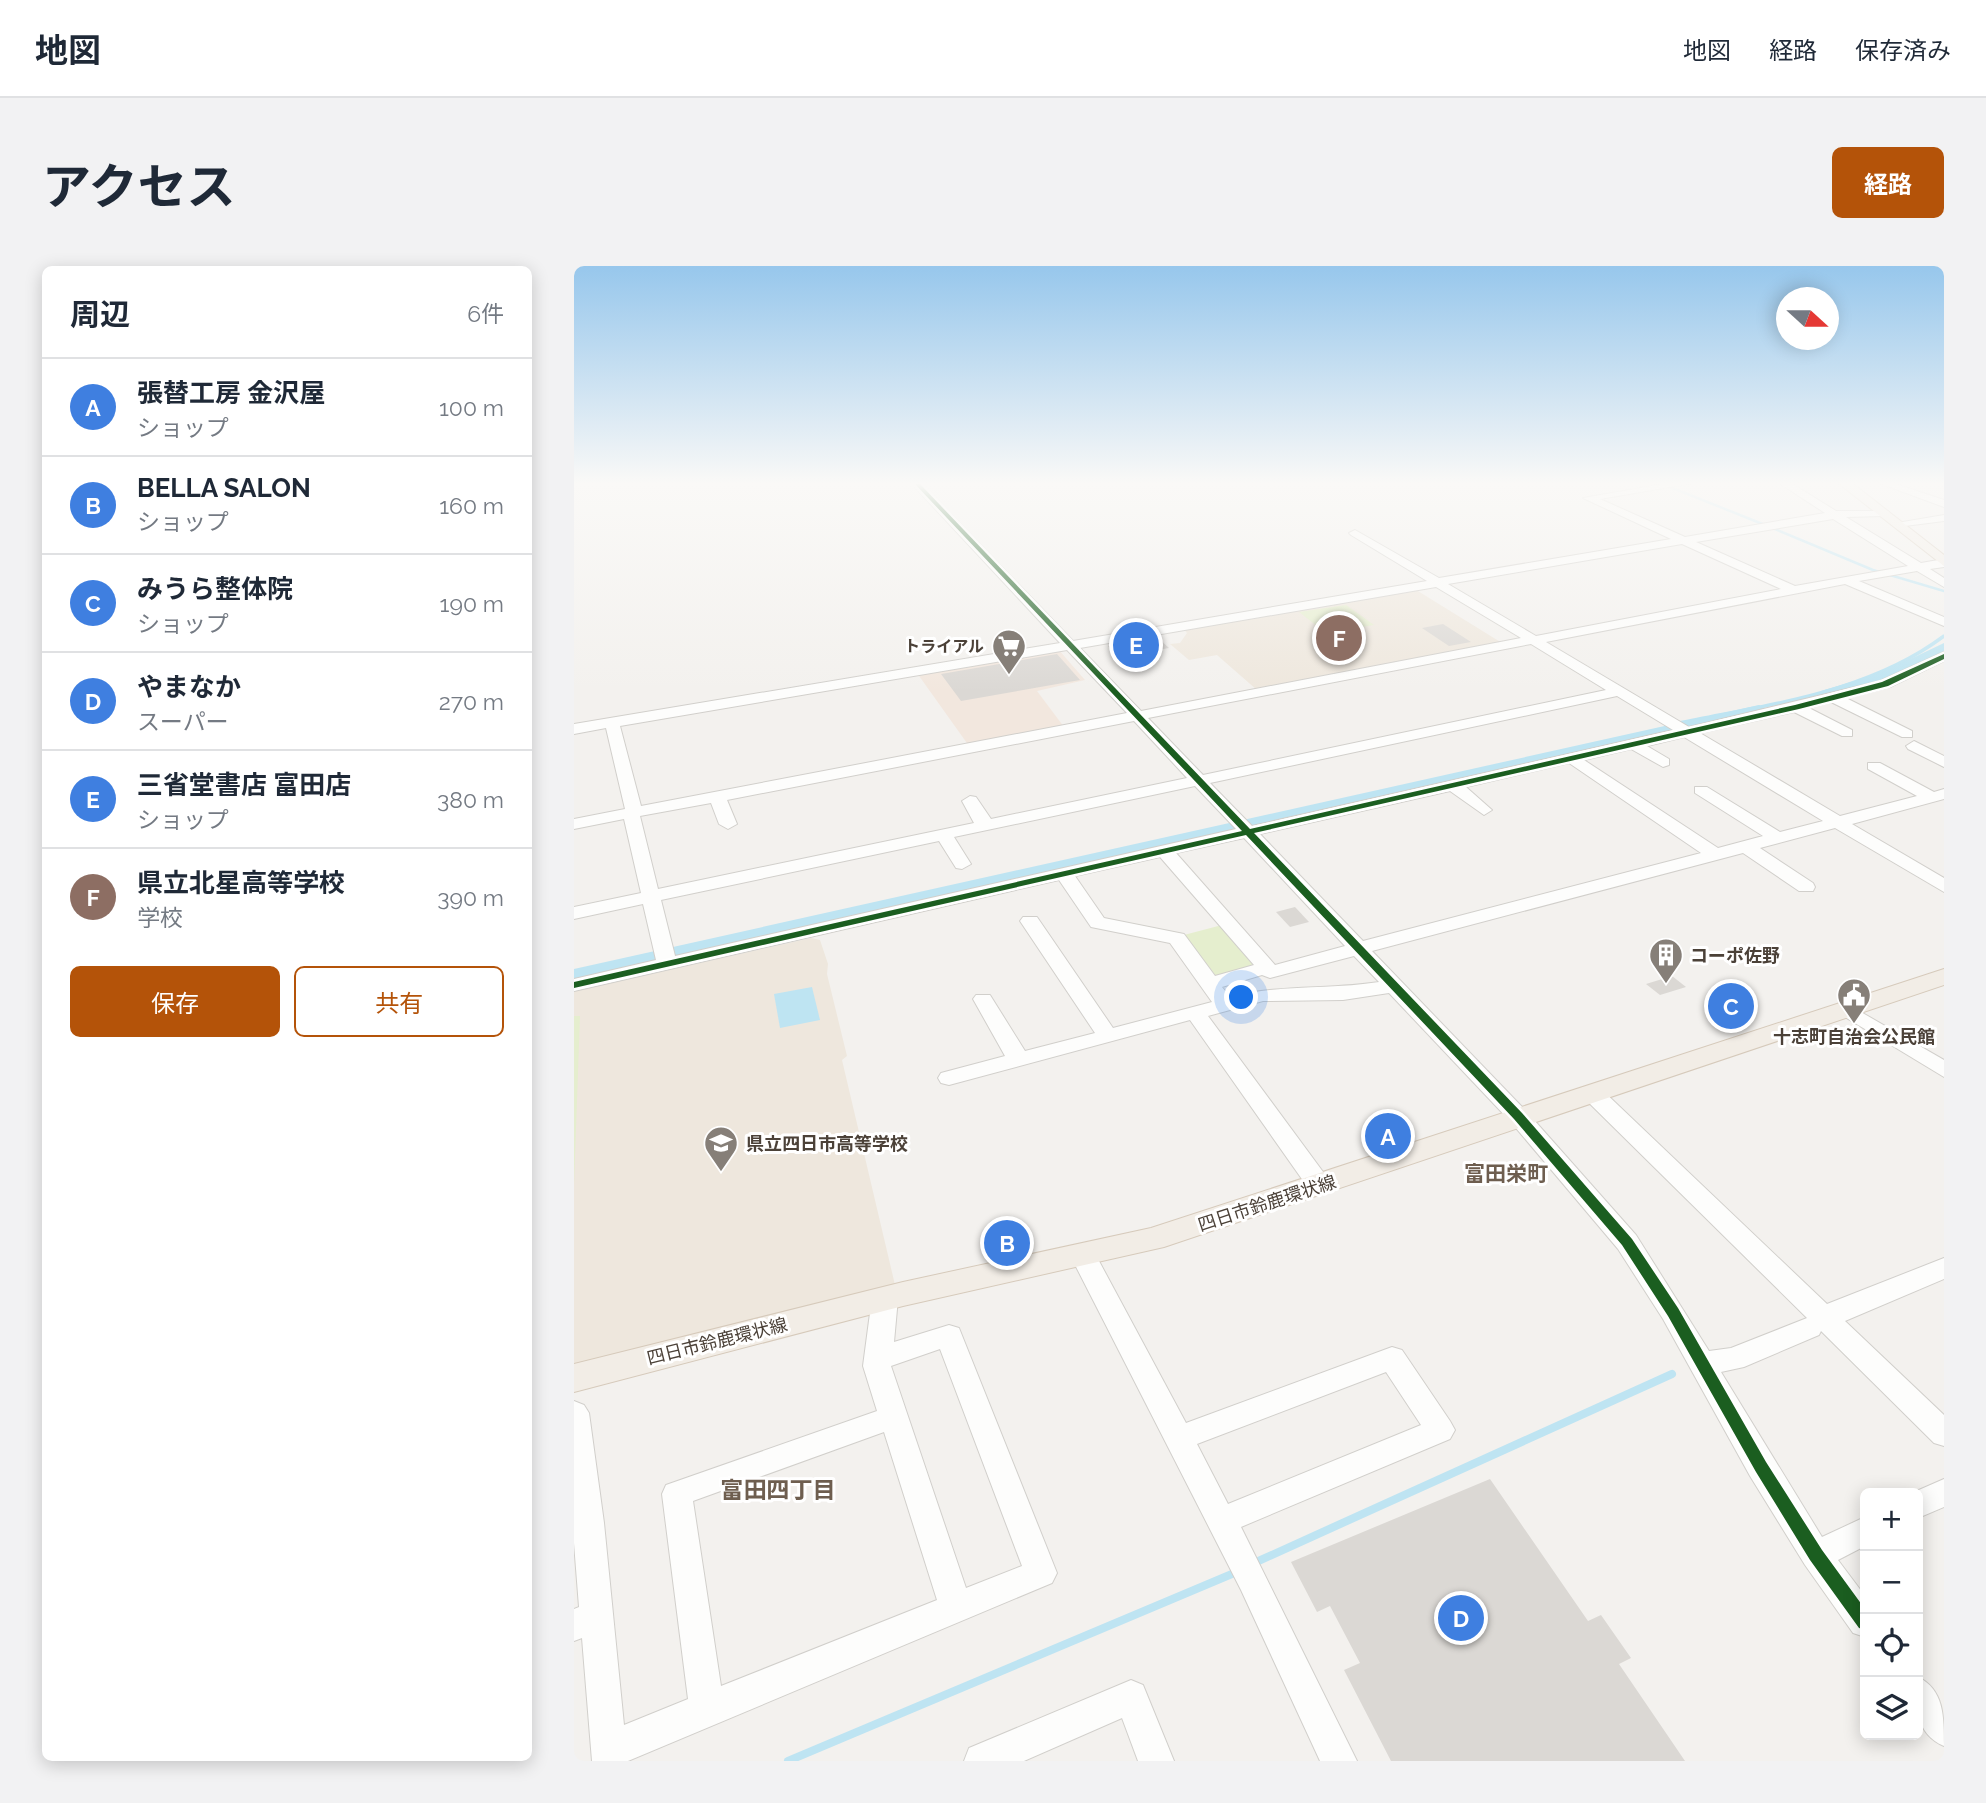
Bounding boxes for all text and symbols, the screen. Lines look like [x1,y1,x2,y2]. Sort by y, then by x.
text: 地図 [35,31,101,70]
text: 地図 [1683,36,1731,65]
text: 経路 [1769,36,1817,65]
text: 保存済み [1855,36,1951,65]
button: 経路 [1832,147,1944,218]
text: アクセス [42,158,236,215]
north arrow [1776,287,1839,350]
text: 周辺 [70,297,130,332]
text: 6件 [467,300,504,327]
text: 張替工房 金沢屋 [137,378,325,408]
text: A [85,394,101,421]
text: 100 m [439,394,504,421]
text: ショップ [137,414,229,441]
text: BELLA SALON [137,473,311,503]
text: B [85,492,101,519]
text: 160 m [439,492,504,519]
text: ショップ [137,508,229,535]
text: みうら整体院 [137,574,293,604]
text: C [85,590,101,617]
text: 190 m [440,590,504,617]
text: ショップ [137,610,229,637]
pin: F [1316,612,1362,664]
pin: E [1113,619,1159,671]
supermarket icon: トライアル [990,627,1028,676]
place label: トライアル [904,637,984,656]
text: やまなか [137,672,241,702]
text: D [85,688,101,715]
text: 270 m [439,688,504,715]
text: スーパー [137,708,229,735]
text: 三省堂書店 富田店 [137,770,351,800]
text: E [86,786,100,813]
text: 380 m [437,786,504,813]
text: ショップ [137,806,229,833]
text: 県立北星高等学校 [137,868,345,898]
text: F [86,884,100,911]
text: 390 m [437,884,504,911]
text: 学校 [137,904,183,931]
building icon: コーポ佐野 [1647,936,1685,985]
place label: コーポ佐野 [1690,945,1780,966]
button: 保存 [70,966,280,1037]
button: 共有 [294,966,504,1037]
public building icon: 十志町自治会公民館 [1835,976,1873,1025]
your location [1224,980,1258,1014]
pin: C [1708,980,1754,1032]
place label: 十志町自治会公民館 [1773,1026,1935,1047]
pin: A [1365,1110,1411,1162]
school or university icon: 県立四日市高等学校 [702,1124,740,1173]
place label: 県立四日市高等学校 [746,1133,908,1154]
district label: 富田栄町 [1464,1161,1548,1186]
street label: 四日市鈴鹿環状線 [1195,1171,1339,1235]
pin: B [984,1217,1030,1269]
street label: 四日市鈴鹿環状線 [645,1313,789,1369]
district label: 富田四丁目 [721,1476,836,1503]
map controls [1860,1488,1923,1740]
button: + [1860,1488,1923,1551]
button: − [1860,1551,1923,1614]
pin: D [1438,1592,1484,1644]
button: locate [1860,1614,1923,1677]
button: layers [1860,1677,1923,1740]

